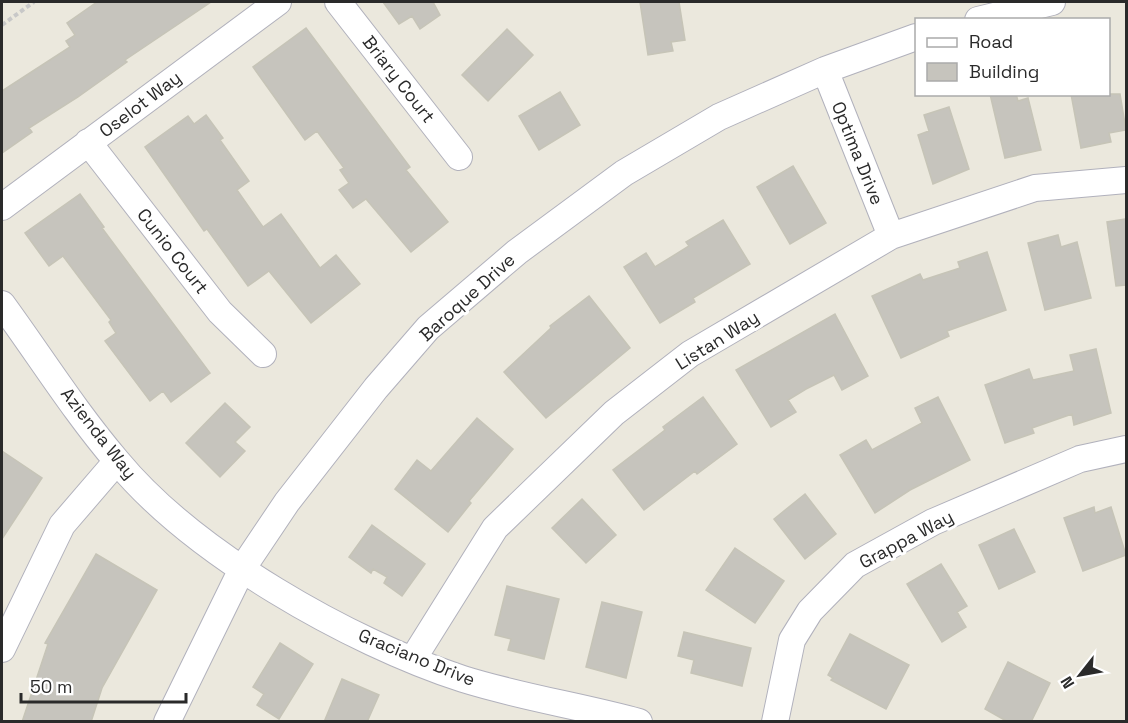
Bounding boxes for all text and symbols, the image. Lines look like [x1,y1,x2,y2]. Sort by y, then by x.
legend [915,18,1110,96]
text: Road [969,30,1013,53]
street label: Briary Court [358,31,440,127]
text: Building [969,60,1039,83]
street label: Oselot Way [94,66,186,142]
street label: Optima Drive [827,98,889,208]
street label: Cunio Court [132,204,214,298]
street label: Baroque Drive [414,248,520,346]
street label: Listan Way [671,305,763,375]
street label: Azienda Way [56,383,142,483]
street label: Grappa Way [855,505,957,573]
street label: Graciano Drive [355,623,479,691]
north arrow [1050,645,1110,705]
scale bar [21,666,186,704]
text: N [1056,672,1079,692]
text: 50 m [30,675,72,698]

